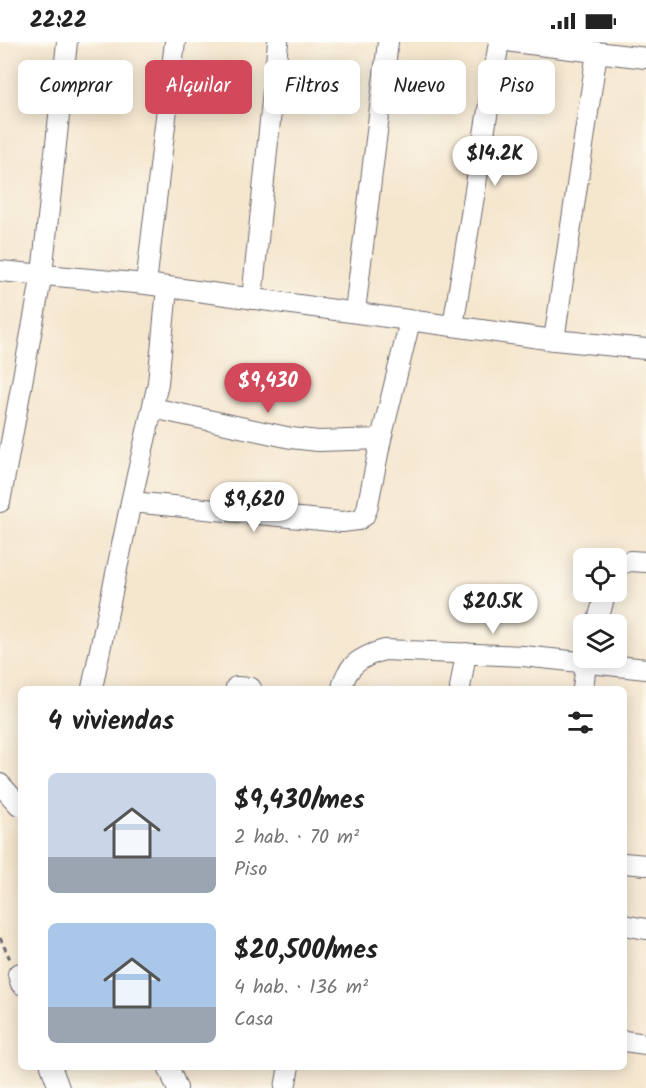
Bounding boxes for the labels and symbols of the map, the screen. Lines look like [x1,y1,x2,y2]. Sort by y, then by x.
pin: $14.2K [446,136,544,187]
pin: $9,430 [219,363,317,414]
pin: $9,620 [205,482,303,533]
pin: $20.5K [444,584,542,635]

